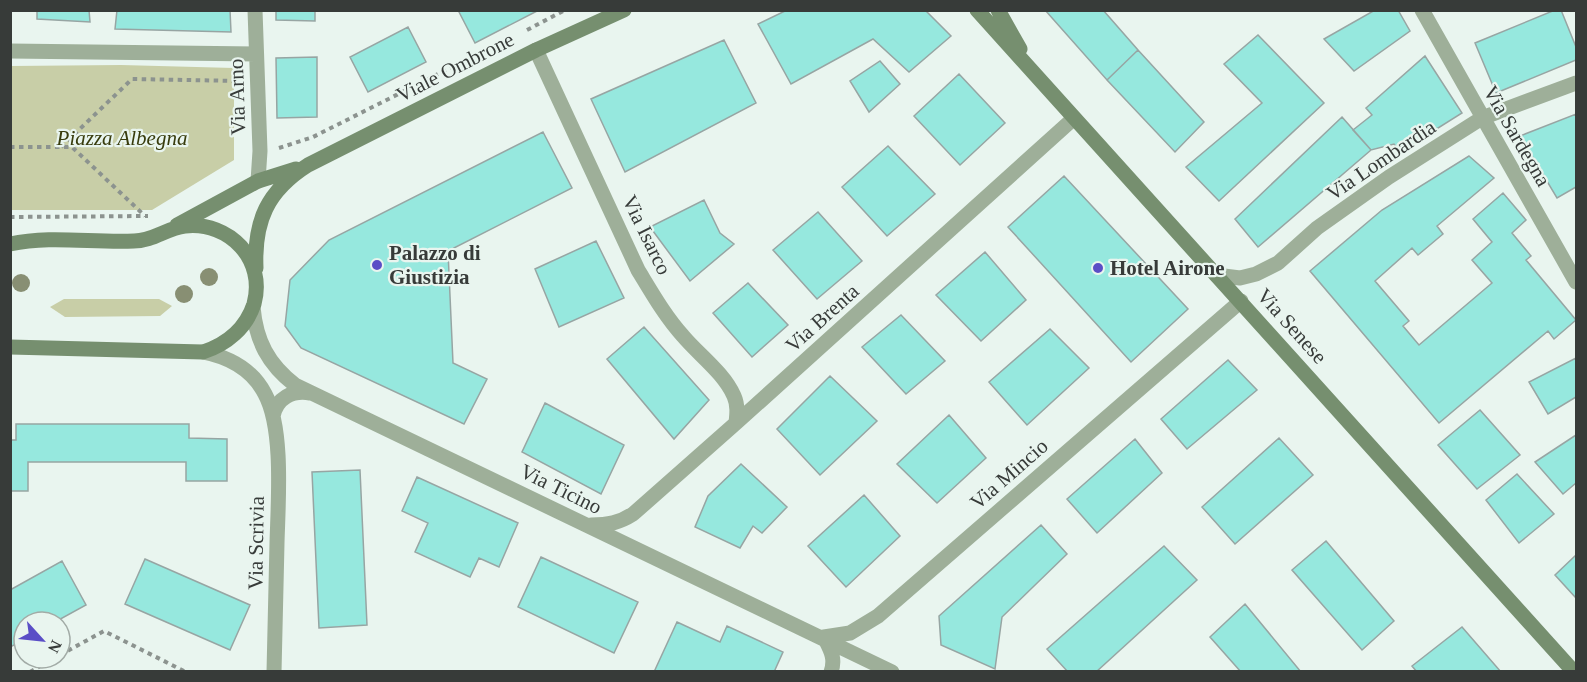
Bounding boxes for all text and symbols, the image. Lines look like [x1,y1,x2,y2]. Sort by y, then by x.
street label: Viale Ombrone [392,27,518,107]
street label: Via Arno [224,58,250,136]
street label: Via Sardegna [1478,81,1556,191]
street label: Via Lombardia [1322,114,1441,205]
park label: Piazza Albegna [56,126,187,150]
street label: Via Isarco [617,191,677,279]
place label: Palazzo di Giustizia [389,241,481,289]
place label: Hotel Airone [1110,256,1225,280]
marker: Palazzo di Giustizia [370,258,384,272]
marker: Hotel Airone [1091,261,1105,275]
street label: Via Brenta [780,278,864,357]
street label: Via Senese [1252,284,1332,368]
street label: Via Mincio [965,434,1053,514]
street label: Via Ticino [516,459,606,519]
street label: Via Scrivia [243,495,269,590]
north arrow [12,610,72,670]
text: N [45,638,65,656]

